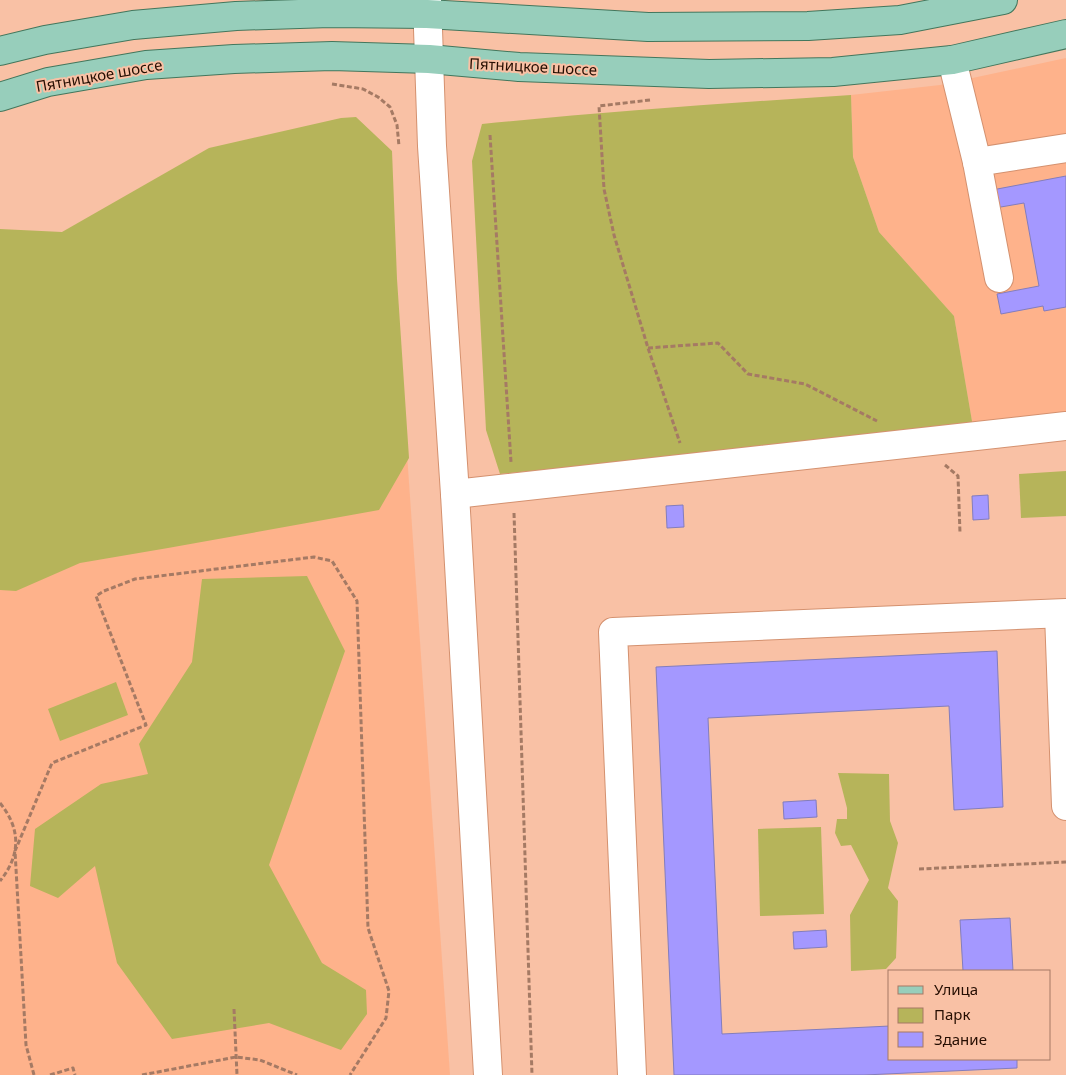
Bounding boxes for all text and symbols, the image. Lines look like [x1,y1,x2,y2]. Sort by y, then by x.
street label: Пятницкое шоссе [468,53,598,79]
street label: Пятницкое шоссе [34,54,164,96]
legend [888,970,1051,1060]
text: Улица [934,979,978,999]
text: Парк [934,1004,970,1024]
text: Здание [934,1029,987,1049]

